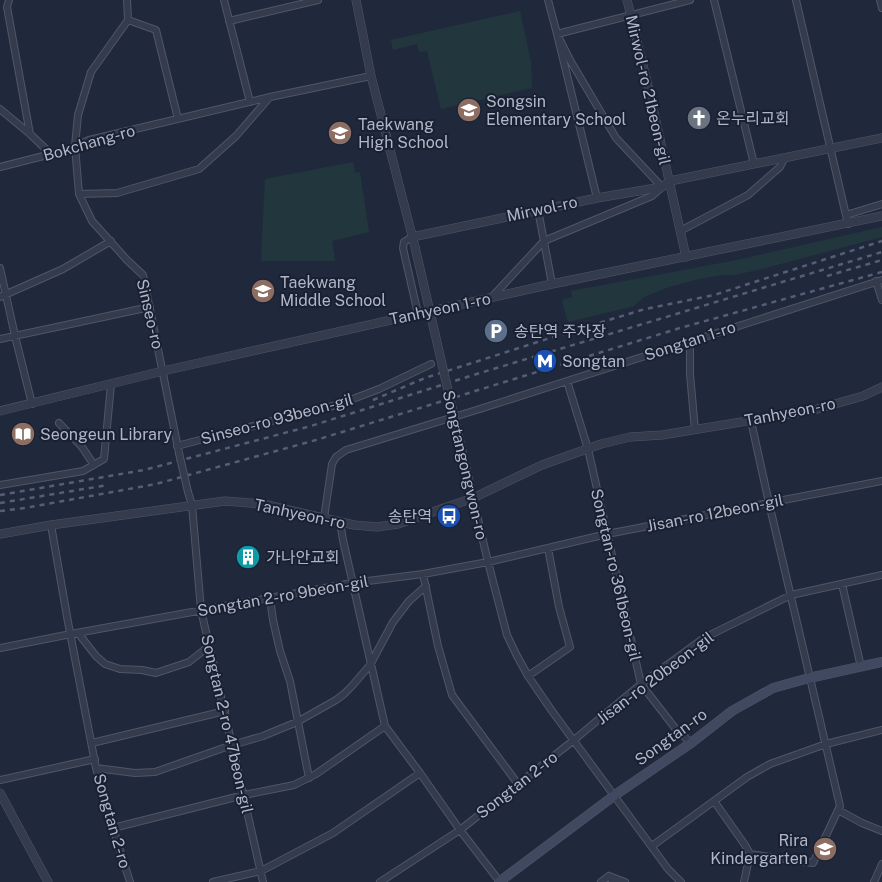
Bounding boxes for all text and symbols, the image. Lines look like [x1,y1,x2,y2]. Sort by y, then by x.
street label: Mirwol-ro 21beon-gil [621,13,675,167]
place label: Songsin Elementary School [486,92,627,129]
school or university icon: Songsin Elementary School [456,97,482,123]
church icon: 온누리교회 [686,105,712,131]
place label: 온누리교회 [716,109,790,128]
place label: Taekwang High School [358,115,449,152]
school or university icon: Taekwang High School [327,120,353,146]
street label: Bokchang-ro [41,121,137,165]
street label: Mirwol-ro [505,192,579,226]
place label: Taekwang Middle School [280,273,386,310]
street label: Sinseo-ro [133,277,167,351]
school or university icon: Taekwang Middle School [250,278,276,304]
street label: Tanhyeon 1-ro [388,289,492,329]
street label: Songtan 1-ro [642,317,738,365]
parking icon: 송탄역 주차장 [483,318,509,344]
place label: 송탄역 주차장 [514,322,606,341]
metro station icon: Songtan [532,348,558,374]
place label: Songtan [562,352,625,371]
street label: Songtangongwon-ro [439,388,491,542]
street label: Sinseo-ro 93beon-gil [199,389,355,448]
street label: Tanhyeon-ro [743,394,837,430]
library icon: Seongeun Library [10,421,36,447]
place label: Seongeun Library [40,425,172,444]
street label: Songtan-ro 361beon-gil [587,487,645,663]
street label: Jisan-ro 12beon-gil [645,490,785,536]
street label: Tanhyeon-ro [253,495,347,533]
bus stop icon: 송탄역 [436,503,462,529]
place label: 송탄역 [388,507,432,526]
building icon: 가나안교회 [235,544,261,570]
place label: 가나안교회 [266,548,340,567]
street label: Songtan 2-ro 9beon-gil [196,572,370,620]
street label: Jisan-ro 20beon-gil [592,627,718,728]
street label: Songtan 2-ro 47beon-gil [197,633,257,815]
street label: Songtan-ro [631,704,711,770]
street label: Songtan 2-ro [473,747,561,823]
street label: Songtan 2-ro [89,771,135,871]
place label: Rira Kindergarten [710,831,808,868]
school or university icon: Rira Kindergarten [812,836,838,862]

